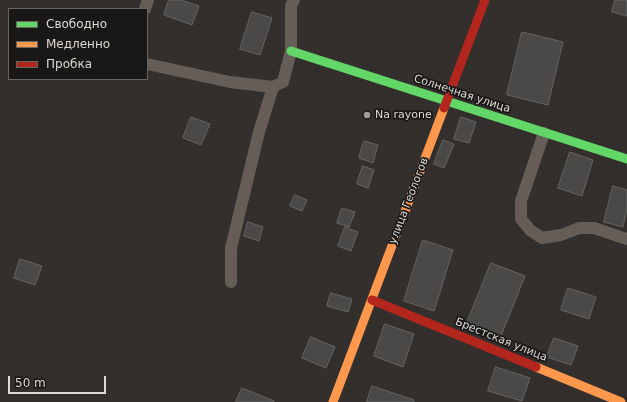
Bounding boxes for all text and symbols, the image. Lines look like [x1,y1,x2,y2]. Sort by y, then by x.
legend [8,8,148,80]
text: Свободно [46,17,107,31]
text: Медленно [46,37,110,51]
text: Пробка [46,57,92,71]
street label: Солнечная улица [412,72,512,116]
place label: Na rayone [375,108,432,122]
marker: Na rayone [362,110,372,120]
street label: улица Геологов [386,156,432,246]
street label: Брестская улица [453,315,549,365]
scale bar [10,368,108,394]
text: 50 m [15,376,46,390]

